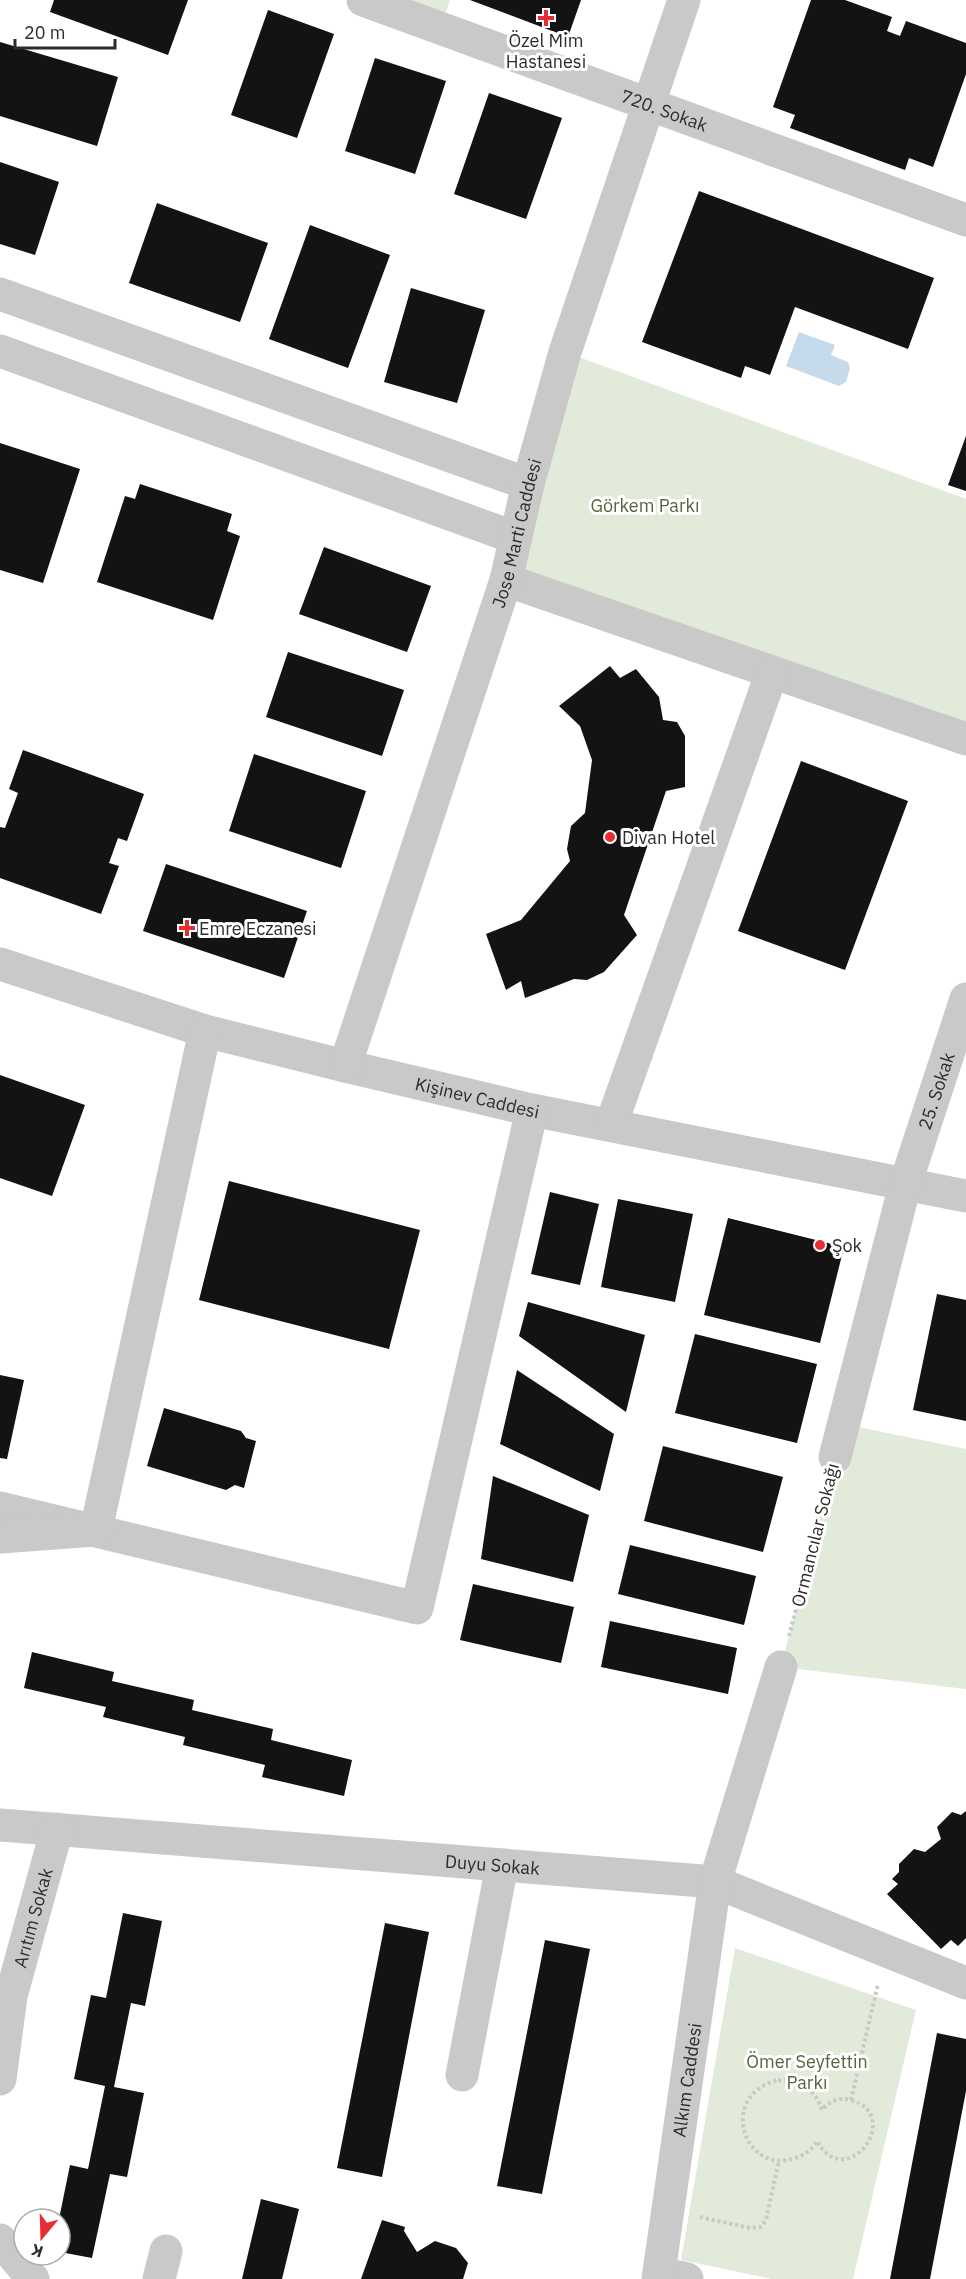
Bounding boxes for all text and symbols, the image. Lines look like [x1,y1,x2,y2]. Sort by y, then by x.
marker: Özel Mim Hastanesi [537,9,555,27]
scale bar [15,12,116,50]
text: 20 m [24,21,66,44]
place label: Özel Mim Hastanesi [506,29,586,73]
street label: 720. Sokak [618,84,712,137]
street label: Jose Marti Caddesi [486,456,546,611]
park label: Görkem Parkı [590,494,700,517]
place label: Divan Hotel [622,826,715,849]
marker: Divan Hotel [603,830,617,844]
place label: Emre Eczanesi [199,917,317,940]
marker: Emre Eczanesi [180,921,194,935]
street label: 25. Sokak [913,1049,959,1132]
street label: Kişinev Caddesi [413,1071,542,1123]
place label: Şok [832,1234,863,1257]
marker: Şok [813,1238,827,1252]
street label: Ormancılar Sokağı [786,1461,844,1609]
street label: Duyu Sokak [444,1849,541,1880]
street label: Arıtım Sokak [8,1865,57,1970]
street label: Alkım Caddesi [667,2021,706,2139]
park label: Ömer Seyfettin Parkı [746,2050,868,2094]
north arrow [12,2207,72,2267]
text: K [29,2240,46,2262]

